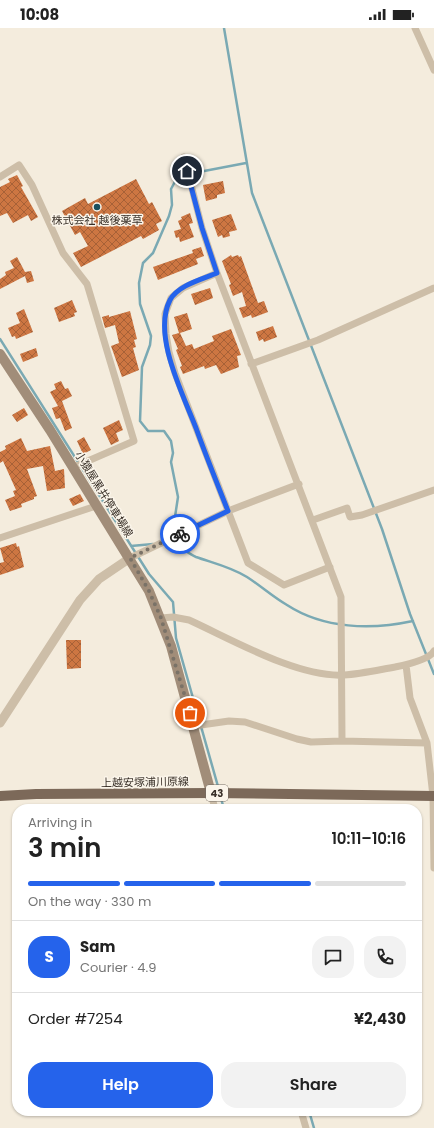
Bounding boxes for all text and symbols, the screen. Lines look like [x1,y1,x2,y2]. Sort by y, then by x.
text: 10:08 [20,4,59,25]
pin [170,154,204,188]
icon: home [176,160,198,182]
marker: 株式会社 越後薬草 [92,202,102,212]
place label: 株式会社 越後薬草 [52,212,142,228]
street label: 小猿屋黒井停車場線 [71,448,137,540]
courier [160,514,200,554]
icon: bike [169,523,191,545]
pin [173,696,207,730]
icon: bag [179,702,201,724]
street label: 上越安塚浦川原線 [101,773,189,791]
road number: 43 [206,785,228,801]
text: Arriving in [28,813,92,832]
text: 10:11–10:16 [331,828,406,849]
text: 3 min [28,830,101,866]
text: On the way · 330 m [28,892,151,911]
text: Sam [80,936,115,957]
button: chat [312,936,354,978]
button: phone [364,936,406,978]
text: S [44,946,54,967]
text: Courier · 4.9 [80,958,156,977]
text: Order #7254 [28,1008,123,1029]
text: ¥2,430 [354,1008,406,1029]
button: Help [28,1062,213,1108]
button: Share [221,1062,406,1108]

